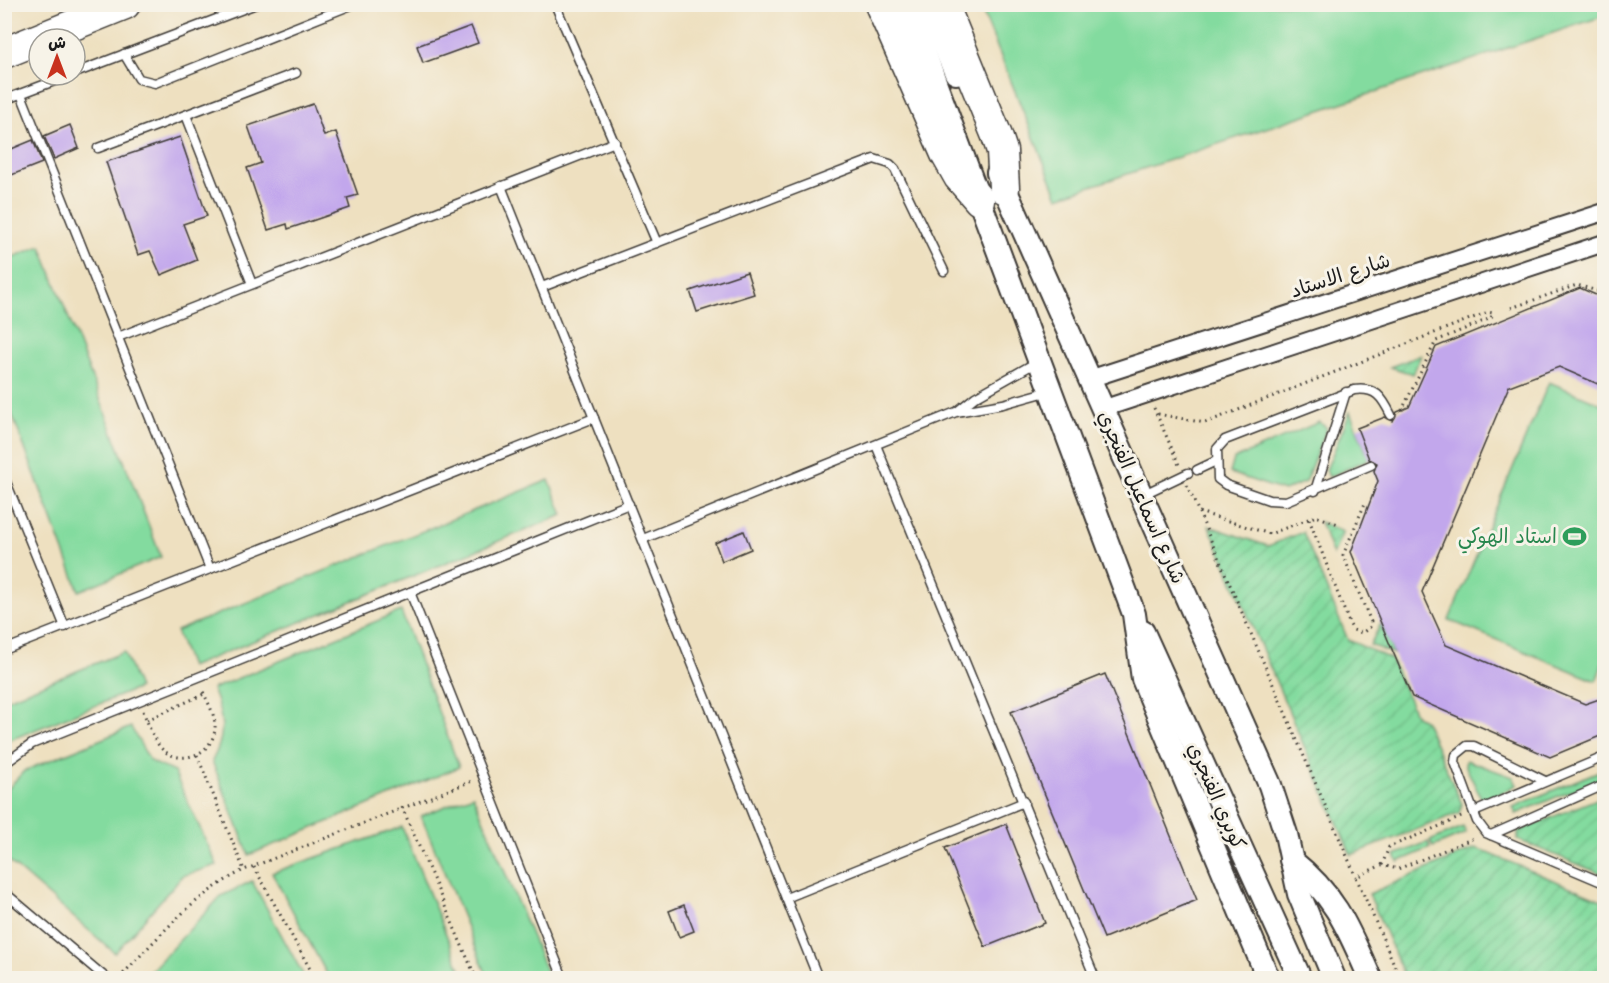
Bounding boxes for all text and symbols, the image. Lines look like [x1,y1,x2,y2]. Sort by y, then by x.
north arrow [27,27,87,87]
text: ش [48,34,66,52]
street label: شارع الاستاد [1287,249,1394,304]
street label: شارع اسماعيل الفنجري [1090,407,1190,588]
sports icon: استاد الهوكي [1562,523,1588,549]
place label: استاد الهوكي [1458,525,1557,554]
street label: كوبري الفنجري [1180,739,1250,854]

